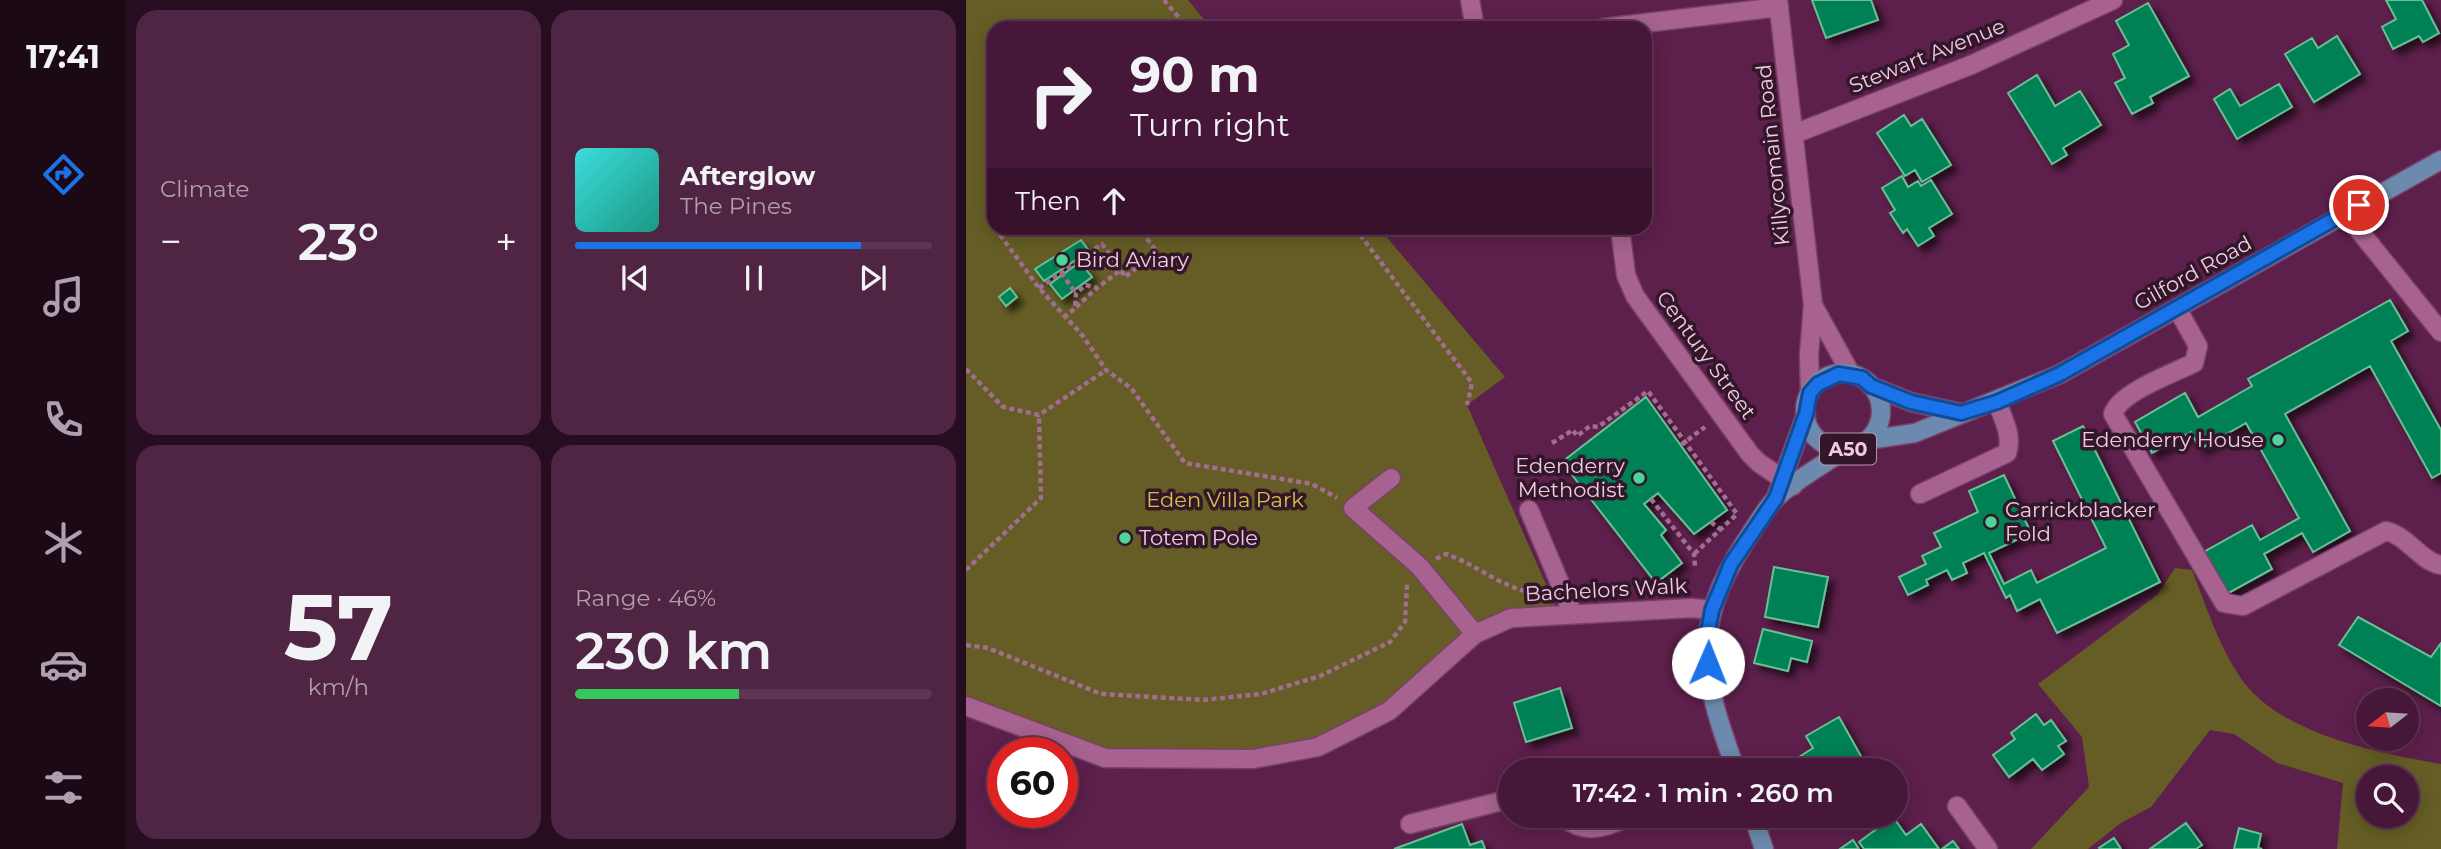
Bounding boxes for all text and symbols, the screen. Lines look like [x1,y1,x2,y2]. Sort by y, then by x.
street label: Stewart Avenue [1845,13,2008,98]
text: 17:41 [26,37,100,76]
text: 90 m [1130,45,1260,104]
icon: right [1015,49,1106,140]
street label: Killycomain Road [1751,63,1794,247]
text: Turn right [1130,105,1290,144]
icon: directions [39,150,88,199]
text: Afterglow [680,160,815,192]
text: Climate [160,175,249,203]
pin [2329,175,2389,235]
icon: ahead [1095,182,1133,220]
text: Then [1015,185,1081,217]
icon: arrive [2340,186,2378,224]
text: The Pines [680,192,792,220]
text: 23° [298,210,379,273]
text: − [160,218,182,265]
text: + [495,218,517,265]
street label: Gilford Road [2130,230,2256,315]
place label: Bird Aviary [1076,247,1190,272]
marker: Bird Aviary [1054,252,1070,268]
icon: previous [616,259,654,297]
icon: pause [735,259,773,297]
icon: next [854,259,892,297]
icon: music [39,272,88,321]
street label: Century Street [1651,286,1761,424]
icon: phone [39,395,88,444]
place label: Edenderry House [2081,427,2264,452]
marker: Edenderry House [2270,432,2286,448]
road number: A50 [1820,433,1876,464]
place label: Edenderry Methodist [1515,453,1626,502]
marker: Edenderry Methodist [1631,470,1647,486]
park label: Eden Villa Park [1146,487,1304,512]
place label: Carrickblacker Fold [2005,497,2156,546]
marker: Carrickblacker Fold [1983,514,1999,530]
icon: climate [39,518,88,567]
place label: Totem Pole [1139,525,1258,550]
marker: Totem Pole [1117,530,1133,546]
text: 57 [284,572,393,683]
street label: Bachelors Walk [1524,573,1688,606]
text: Range · 46% [575,584,716,612]
text: 230 km [575,619,772,682]
position arrow [1671,626,1745,700]
icon: car [39,640,88,689]
text: km/h [308,673,369,701]
north arrow [2356,688,2418,751]
map controls [2356,688,2419,828]
speed limit sign: 60 [987,737,1078,828]
icon: filters [39,763,88,812]
button: search [2356,765,2419,828]
text: 17:42 · 1 min · 260 m [1572,777,1834,809]

